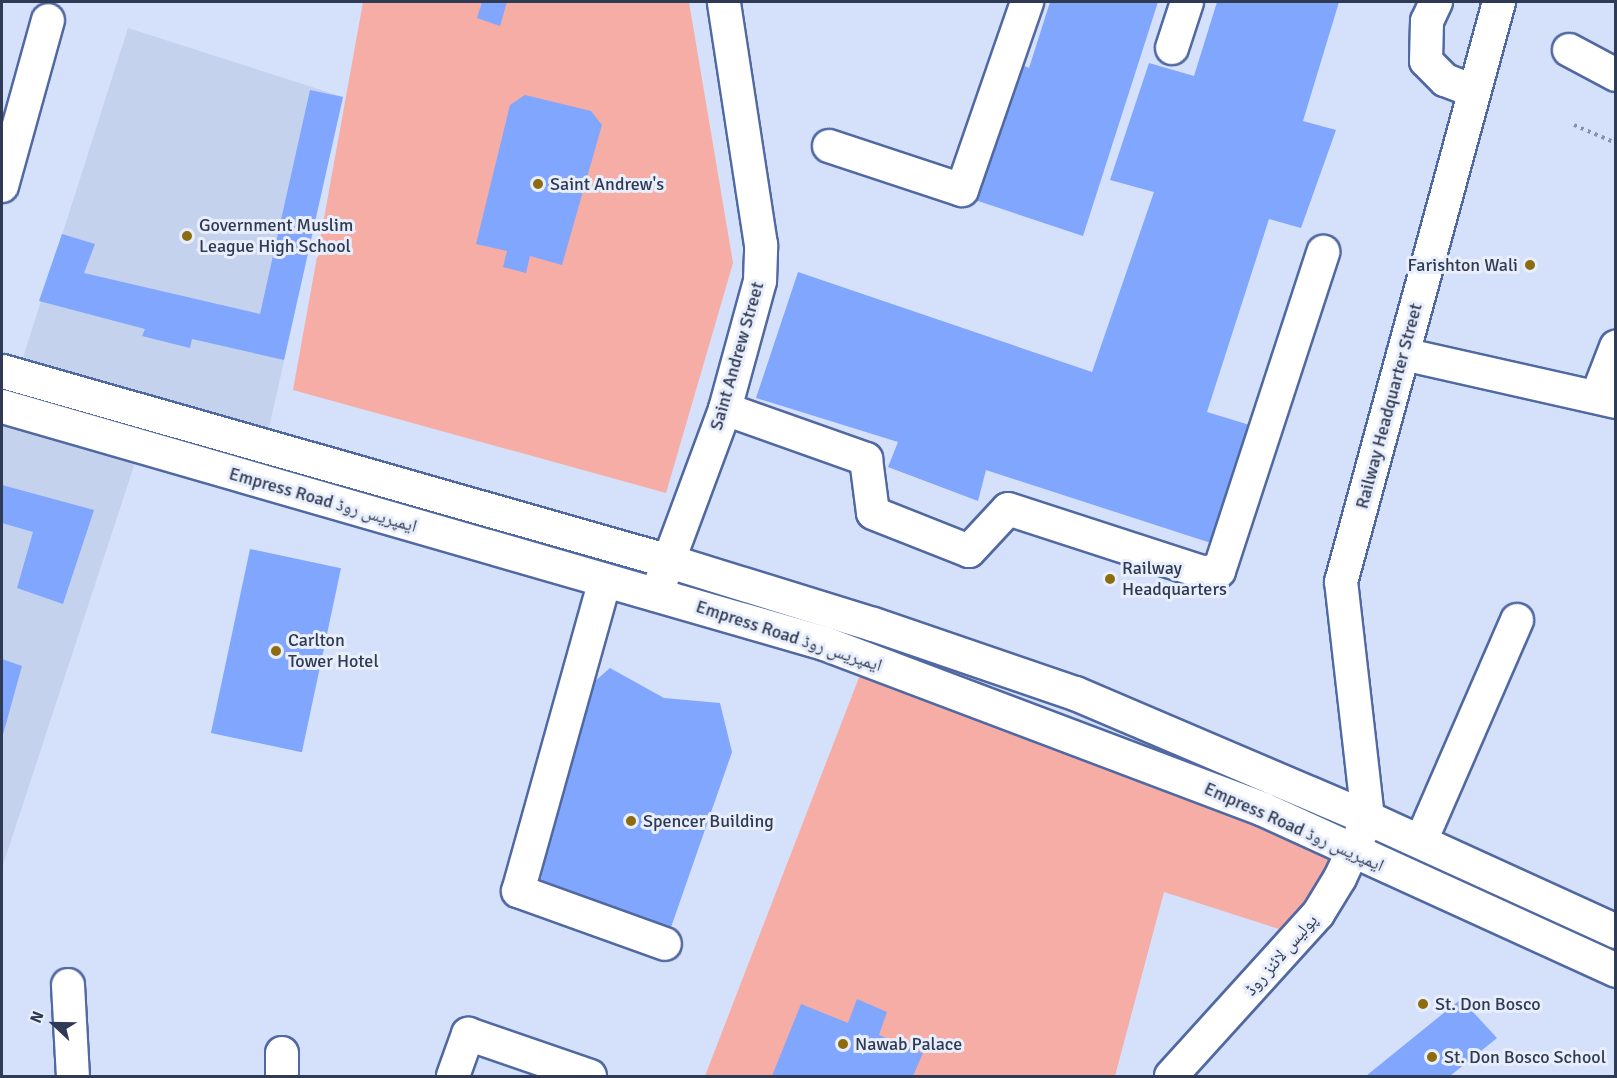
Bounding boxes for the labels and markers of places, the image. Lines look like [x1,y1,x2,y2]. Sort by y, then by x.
place label: Saint Andrew's [550,173,664,195]
marker: Saint Andrew's [531,177,545,191]
place label: Government Muslim League High School [199,215,353,258]
marker: Government Muslim League High School [180,229,194,243]
place label: Farishton Wali [1407,254,1518,276]
marker: Farishton Wali [1523,258,1537,272]
place label: Railway Headquarters [1122,558,1227,600]
marker: Railway Headquarters [1103,572,1117,586]
place label: Carlton Tower Hotel [288,630,379,672]
marker: Carlton Tower Hotel [269,644,283,658]
place label: Spencer Building [643,810,774,832]
marker: Spencer Building [624,814,638,828]
place label: St. Don Bosco [1435,993,1541,1015]
marker: St. Don Bosco [1416,997,1430,1011]
place label: Nawab Palace [855,1033,962,1055]
marker: Nawab Palace [836,1037,850,1051]
place label: St. Don Bosco School [1444,1046,1606,1068]
marker: St. Don Bosco School [1425,1050,1439,1064]

